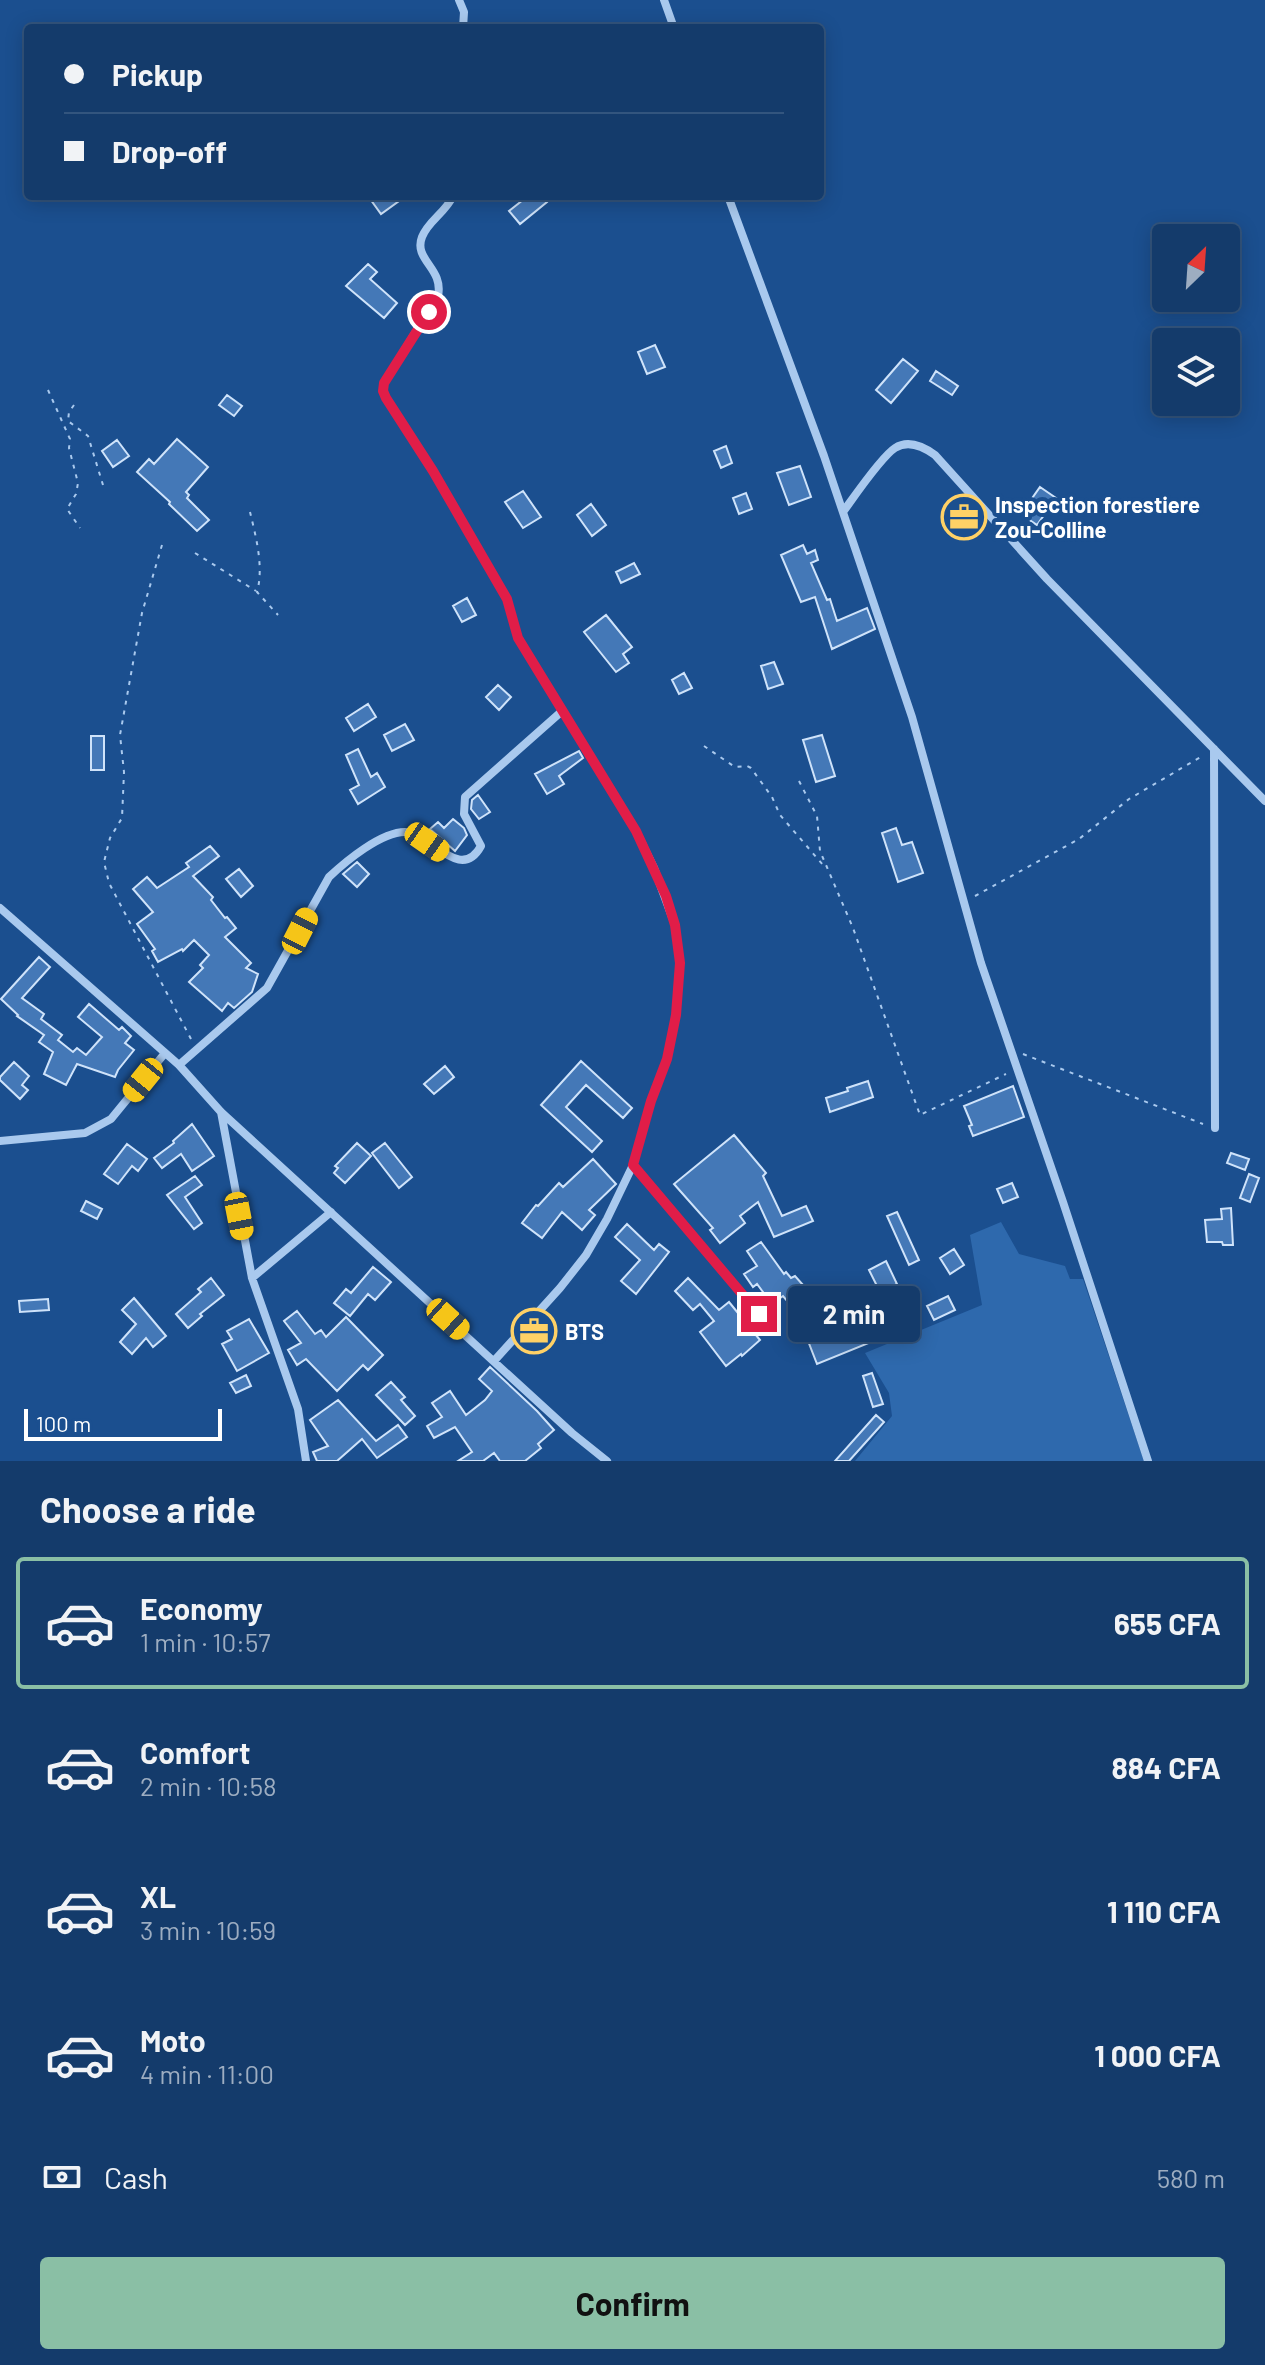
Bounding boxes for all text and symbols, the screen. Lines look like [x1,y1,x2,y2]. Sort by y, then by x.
text: Pickup [112,56,203,92]
text: Drop-off [112,133,227,169]
north arrow [1152,224,1240,312]
map controls [1152,224,1240,416]
route start [411,294,447,330]
button: layers [1152,328,1240,416]
place label: Inspection forestiere Zou-Colline [995,491,1200,542]
office icon: Inspection forestiere Zou-Colline [940,493,988,541]
car [400,818,454,866]
car [278,904,322,958]
car [119,1054,167,1106]
car [223,1190,255,1242]
callout: 2 min [787,1286,919,1342]
car [422,1294,474,1344]
route end [741,1296,777,1332]
text: 2 min [823,1298,885,1329]
office icon: BTS [510,1307,558,1355]
place label: BTS [565,1318,604,1344]
scale bar [24,1405,222,1441]
text: 100 m [36,1410,91,1436]
text: Choose a ride [40,1487,256,1530]
icon: car [44,1587,116,1659]
text: Economy [140,1590,263,1626]
text: 655 CFA [1114,1605,1221,1641]
text: 1 min · 10:57 [140,1626,271,1657]
icon: car [44,1731,116,1803]
text: Comfort [140,1734,250,1770]
text: 884 CFA [1112,1749,1221,1785]
text: 2 min · 10:58 [140,1770,277,1801]
icon: car [44,1875,116,1947]
text: XL [140,1878,176,1914]
text: 1 110 CFA [1107,1893,1221,1929]
text: 3 min · 10:59 [140,1914,276,1945]
icon: car [44,2019,116,2091]
text: Moto [140,2022,206,2058]
text: 1 000 CFA [1094,2037,1221,2073]
text: 4 min · 11:00 [140,2058,274,2089]
icon: cash [40,2155,84,2199]
text: Cash [104,2159,168,2195]
text: 580 m [1157,2162,1225,2193]
button: Confirm [40,2257,1225,2349]

